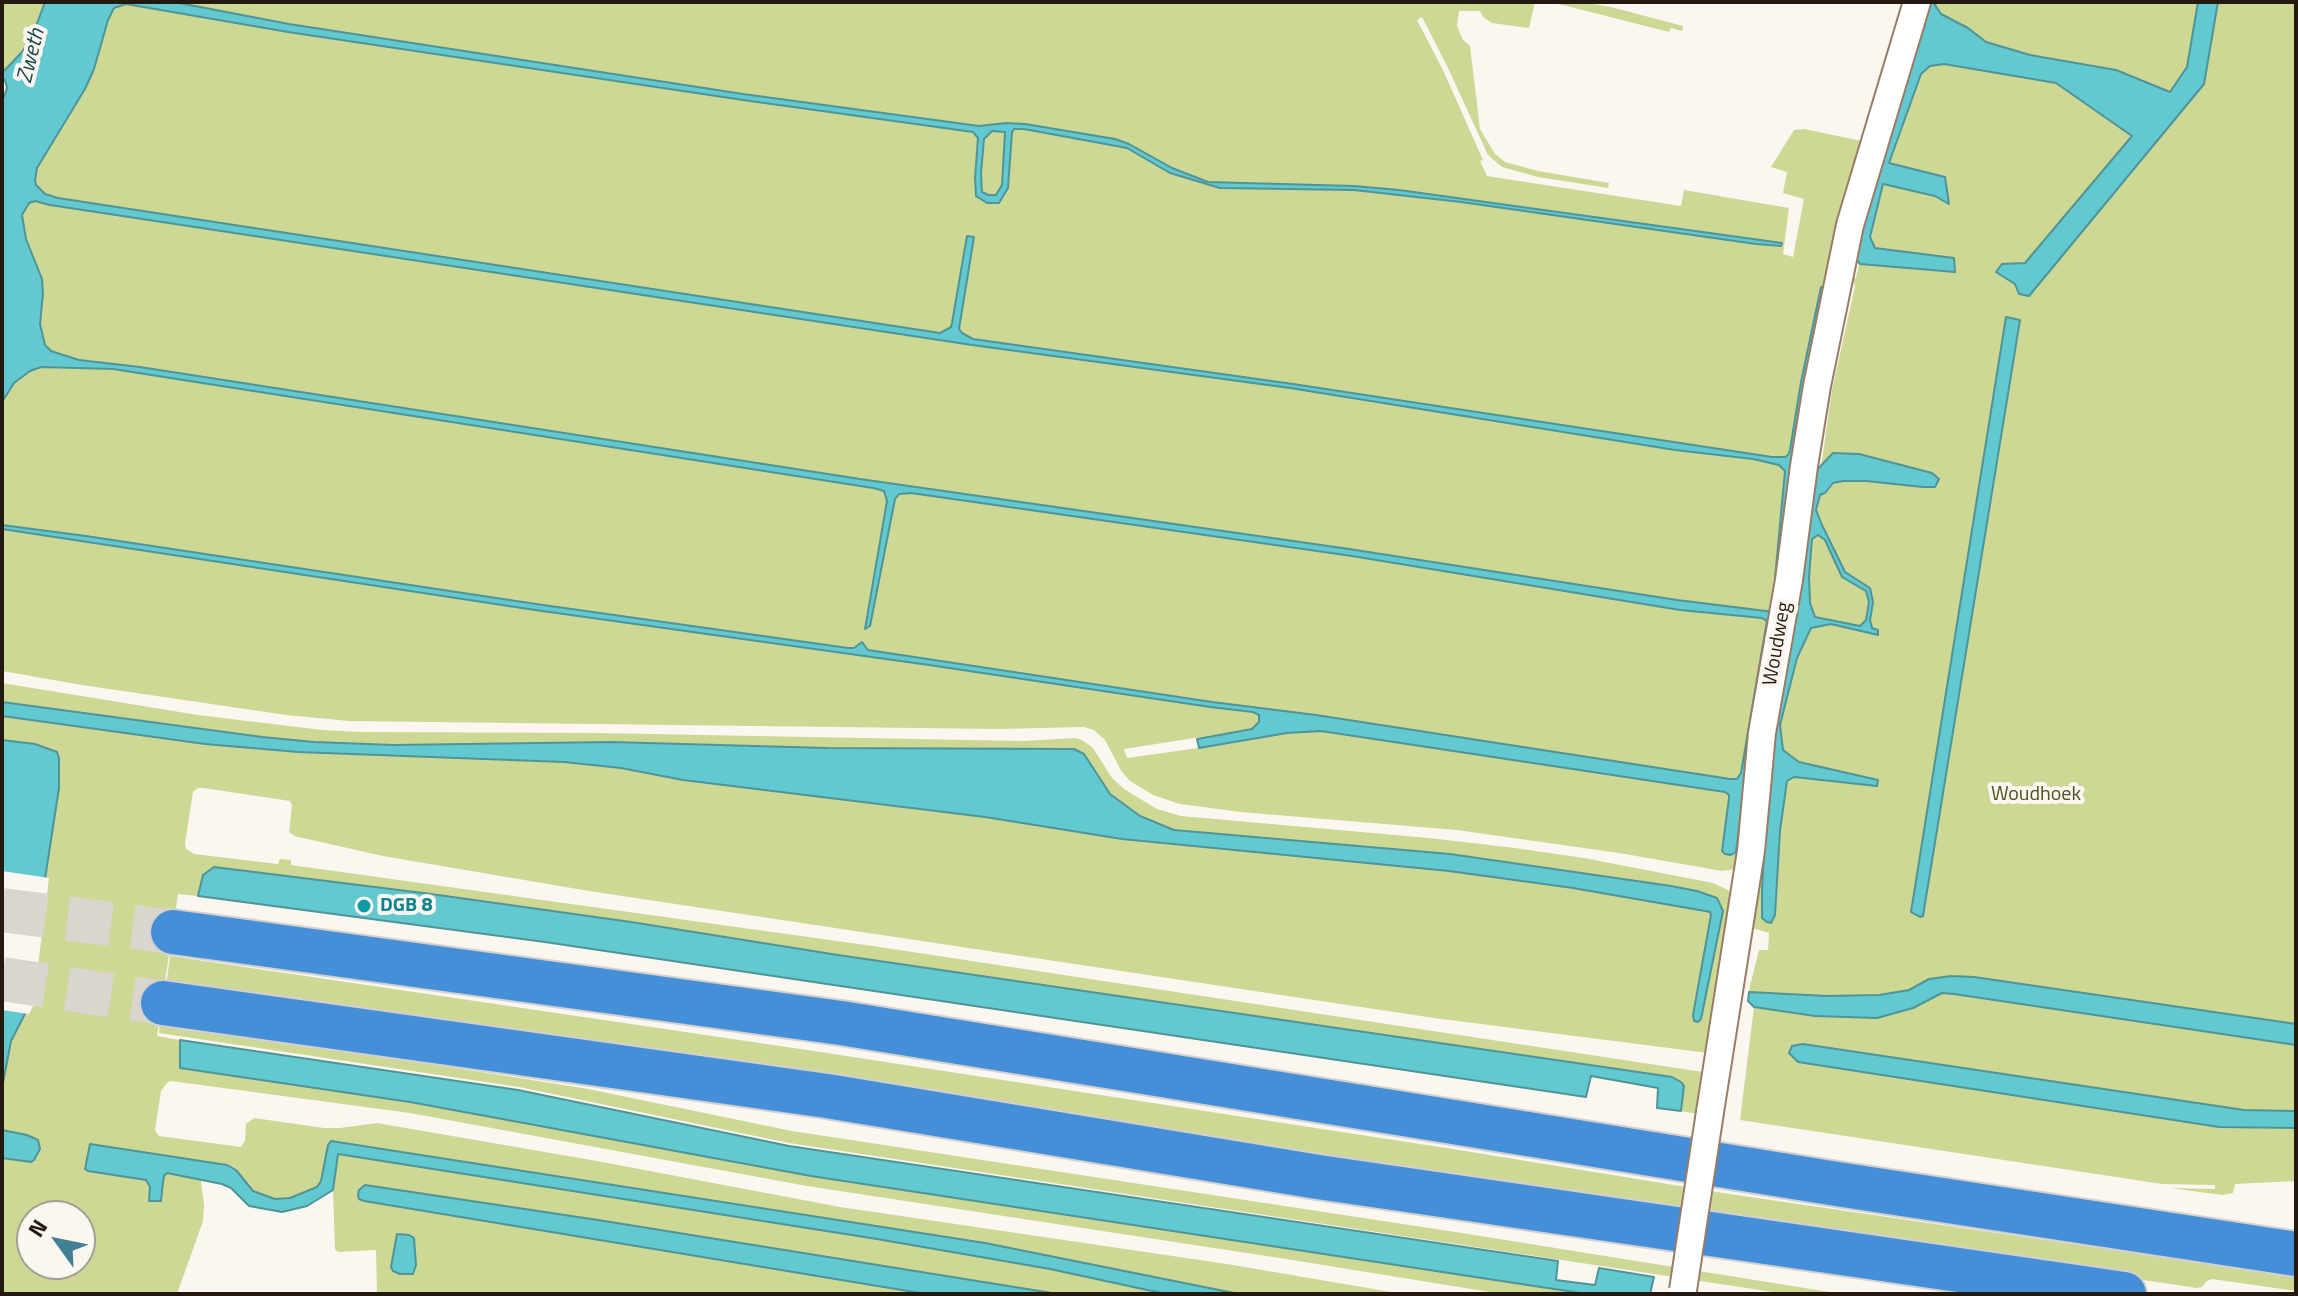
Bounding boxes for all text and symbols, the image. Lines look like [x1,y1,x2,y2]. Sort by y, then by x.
water label: Zweth [13,26,51,86]
street label: Woudweg [1759,600,1797,688]
park label: Woudhoek [1991,783,2081,807]
place label: DGB 8 [380,894,433,918]
marker: DGB 8 [355,897,373,915]
north arrow [16,1200,96,1280]
text: N [19,1212,56,1244]

